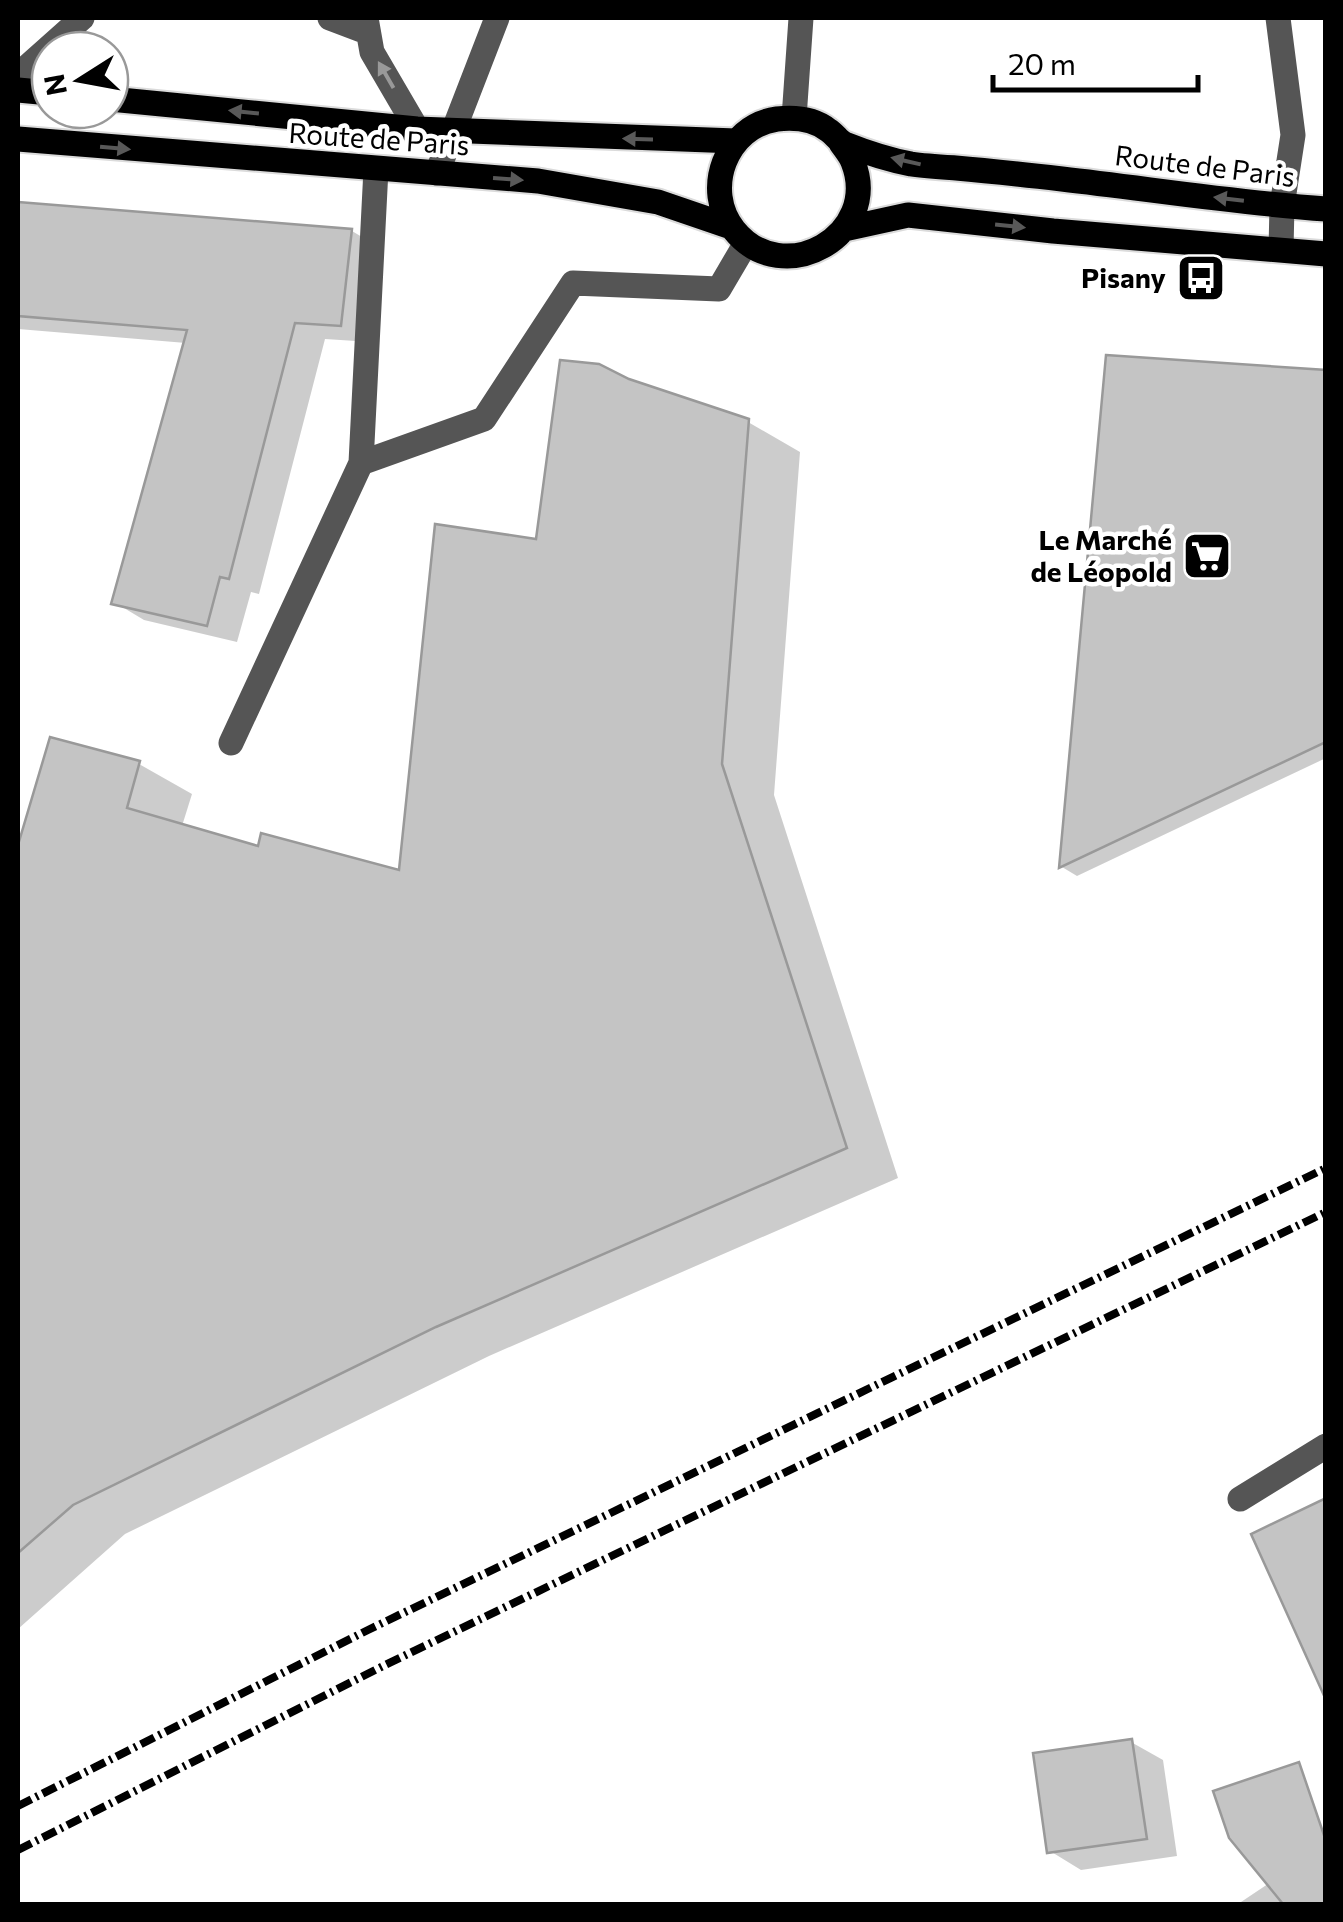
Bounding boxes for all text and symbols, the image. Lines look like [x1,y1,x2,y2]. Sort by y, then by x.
north arrow [30,30,130,130]
scale bar [993,30,1198,92]
text: 20 m [1008,44,1076,81]
one-way arrow [378,61,395,90]
text: N [36,71,73,99]
one-way arrow [228,104,260,120]
street label: Route de Paris [287,115,471,161]
one-way arrow [622,131,654,147]
street label: Route de Paris [1113,137,1297,193]
one-way arrow [99,140,131,156]
one-way arrow [890,153,921,168]
one-way arrow [493,171,525,187]
one-way arrow [1212,191,1244,207]
one-way arrow [994,218,1026,234]
bus stop icon: Pisany [1175,252,1227,304]
place label: Pisany [1081,260,1166,294]
place label: Le Marché de Léopold [1030,522,1172,588]
supermarket icon: Le Marché de Léopold [1181,530,1233,582]

